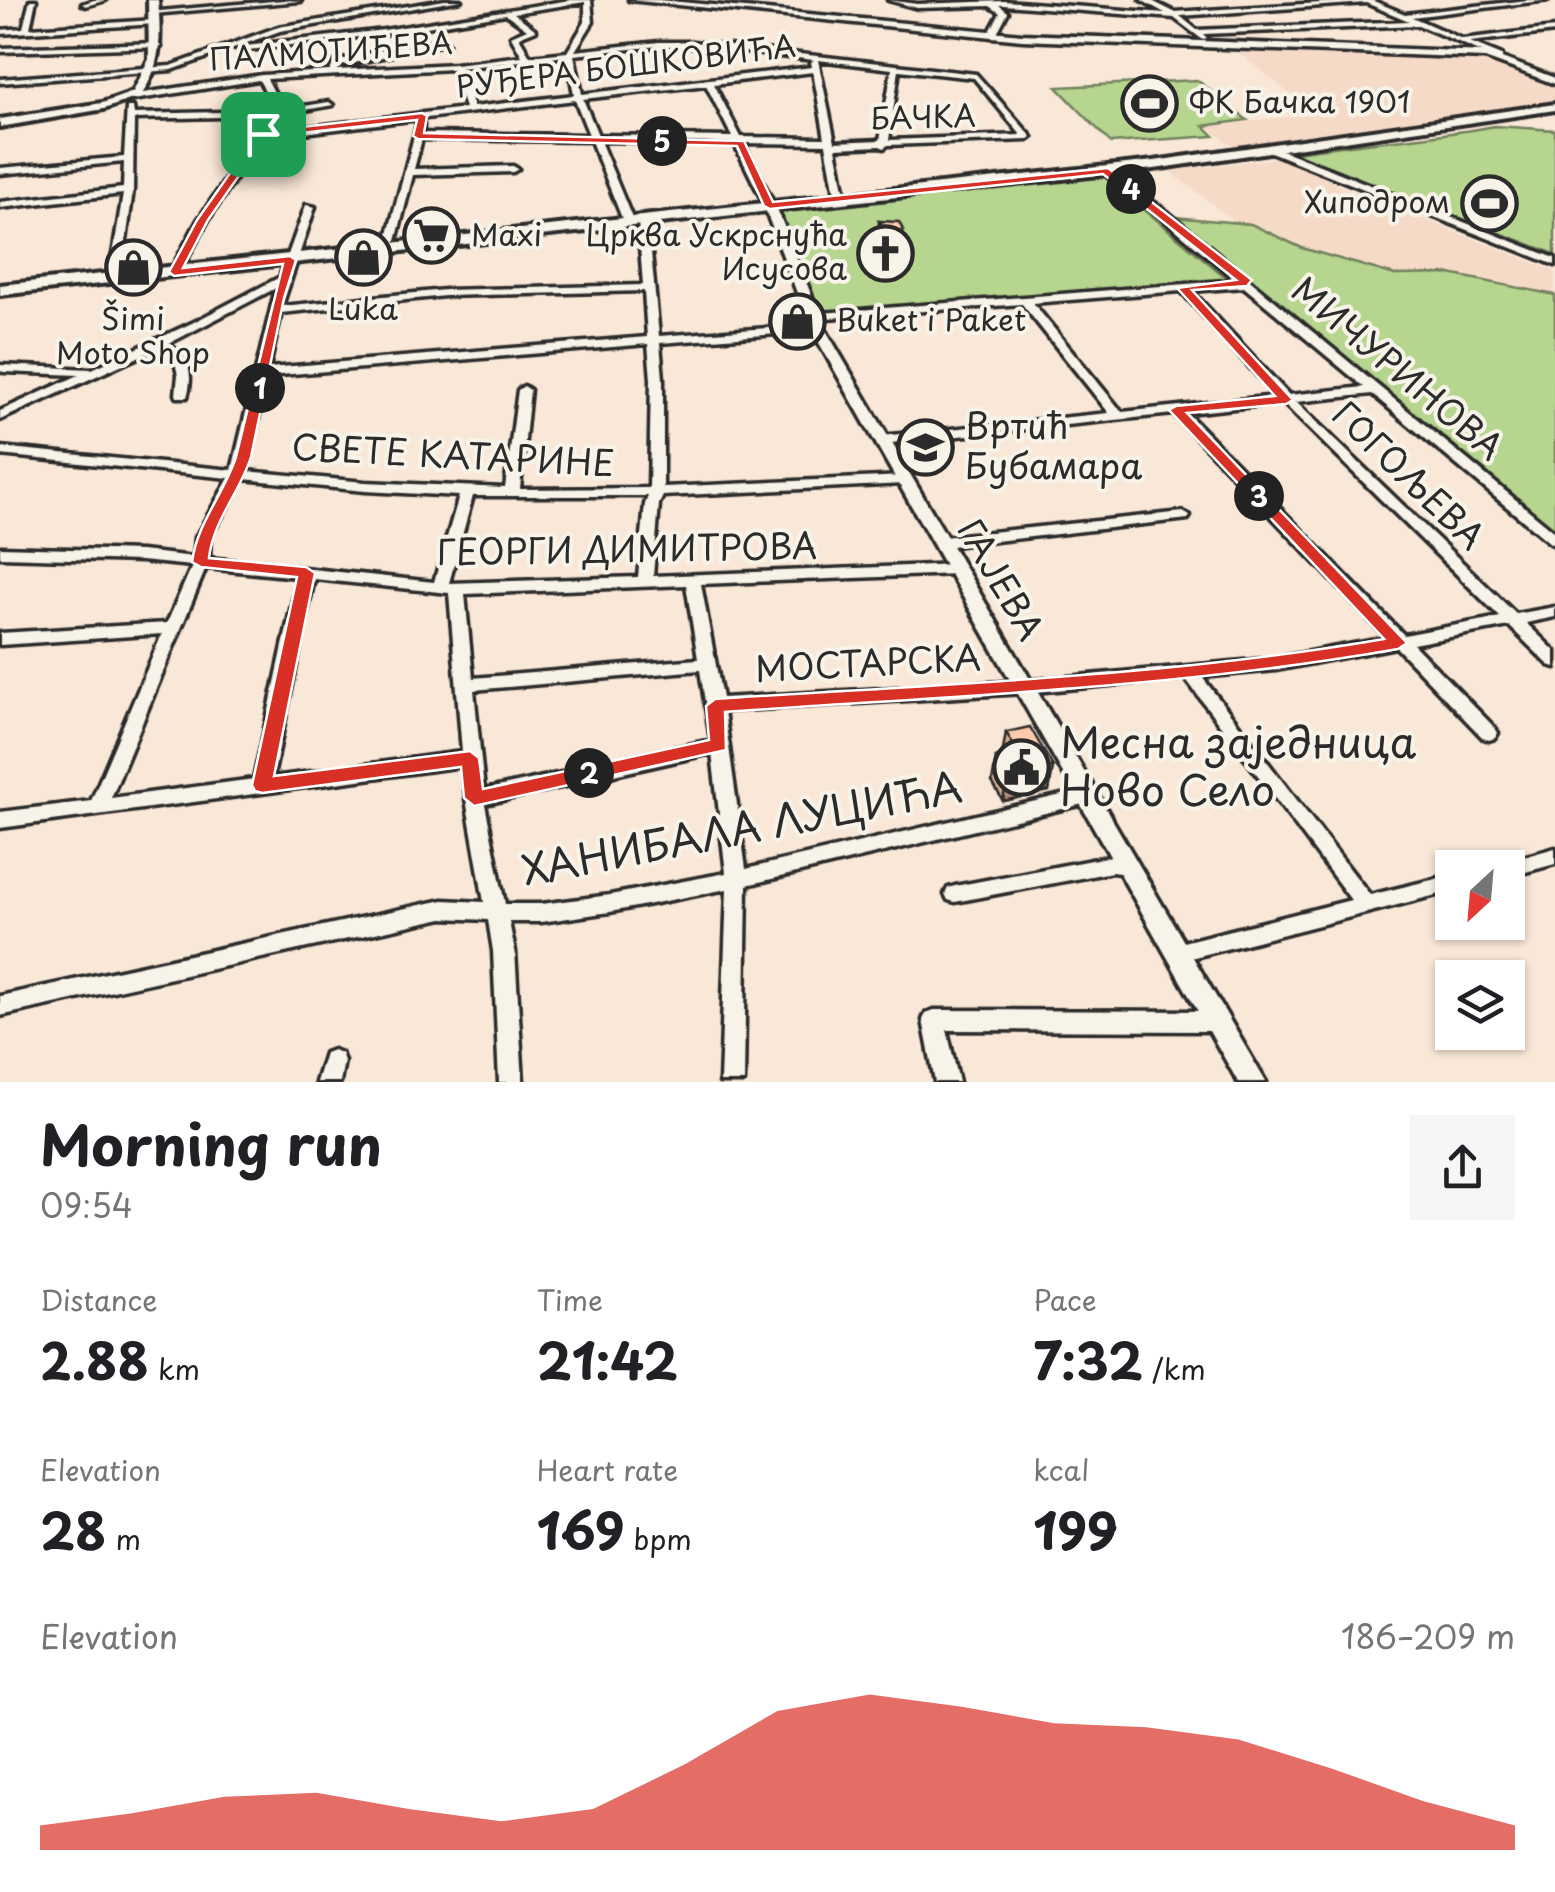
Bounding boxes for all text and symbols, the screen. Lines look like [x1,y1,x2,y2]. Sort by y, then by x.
street label: ПАЛМОТИЋЕВА [208,19,454,80]
street label: РУЂЕРА БОШКОВИЋА [453,21,798,108]
sports icon: ФК Бачка 1901 [1120,73,1180,133]
place label: ФК Бачка 1901 [1189,78,1410,123]
street label: БАЧКА [869,91,976,140]
pin [221,92,306,177]
icon: arrive [236,107,291,162]
pin: 5 [637,116,687,166]
text: 5 [653,119,671,162]
pin: 4 [1106,164,1156,214]
text: 4 [1121,167,1141,210]
sports icon: Хиподром [1459,173,1519,233]
place label: Хиподром [1304,178,1450,223]
supermarket icon: Maxi [402,206,462,266]
place label: Maxi [471,211,542,256]
place label: Црква Ускрснућа Исусова [586,211,847,290]
church icon: Црква Ускрснућа Исусова [856,223,916,283]
shop icon: Luka [333,228,393,288]
shop icon: Šimi Moto Shop [103,238,163,298]
street label: МИЧУРИНОВА [1281,263,1516,472]
place label: Luka [328,285,398,330]
shop icon: Buket i Paket [767,291,827,351]
place label: Šimi Moto Shop [56,295,210,374]
place label: Buket i Paket [836,296,1026,341]
pin: 1 [235,363,285,413]
text: 1 [253,366,267,409]
street label: ГОГОЉЕВА [1321,388,1498,561]
place label: Вртић Бубамара [965,398,1142,491]
school or university icon: Вртић Бубамара [896,417,956,477]
street label: СВЕТЕ КАТАРИНЕ [290,419,616,488]
pin: 3 [1234,471,1284,521]
text: 3 [1250,474,1268,517]
street label: ГАЈЕВА [946,508,1058,649]
street label: ГЕОРГИ ДИМИТРОВА [436,518,818,577]
street label: МОСТАРСКА [753,629,982,694]
place label: Месна заједница Ново Село [1060,709,1417,820]
public building icon: Месна заједница Ново Село [991,737,1051,797]
pin: 2 [564,748,614,798]
text: 2 [579,751,599,794]
street label: ХАНИБАЛА ЛУЦИЋА [516,753,967,900]
north arrow [1435,850,1525,940]
map controls [1435,850,1525,1050]
button: layers [1435,960,1525,1050]
text: Morning run [40,1102,382,1185]
button: share [1410,1115,1515,1220]
text: 09:54 [40,1181,133,1229]
text: Distance [40,1278,158,1321]
text: Time [537,1278,603,1321]
text: Pace [1033,1278,1097,1321]
text: 2.88 [40,1321,149,1397]
text: 21:42 [537,1321,678,1397]
text: 7:32 [1033,1321,1143,1397]
text: km [149,1347,200,1390]
text: /km [1143,1347,1206,1390]
text: Elevation [40,1448,161,1491]
text: Heart rate [537,1448,678,1491]
text: kcal [1033,1448,1089,1491]
text: 28 [40,1491,106,1567]
text: 169 [537,1491,625,1567]
text: 199 [1033,1491,1118,1567]
text: m [106,1517,141,1560]
text: bpm [625,1517,692,1560]
text: Elevation [40,1612,178,1660]
text: 186–209 m [1341,1612,1515,1660]

